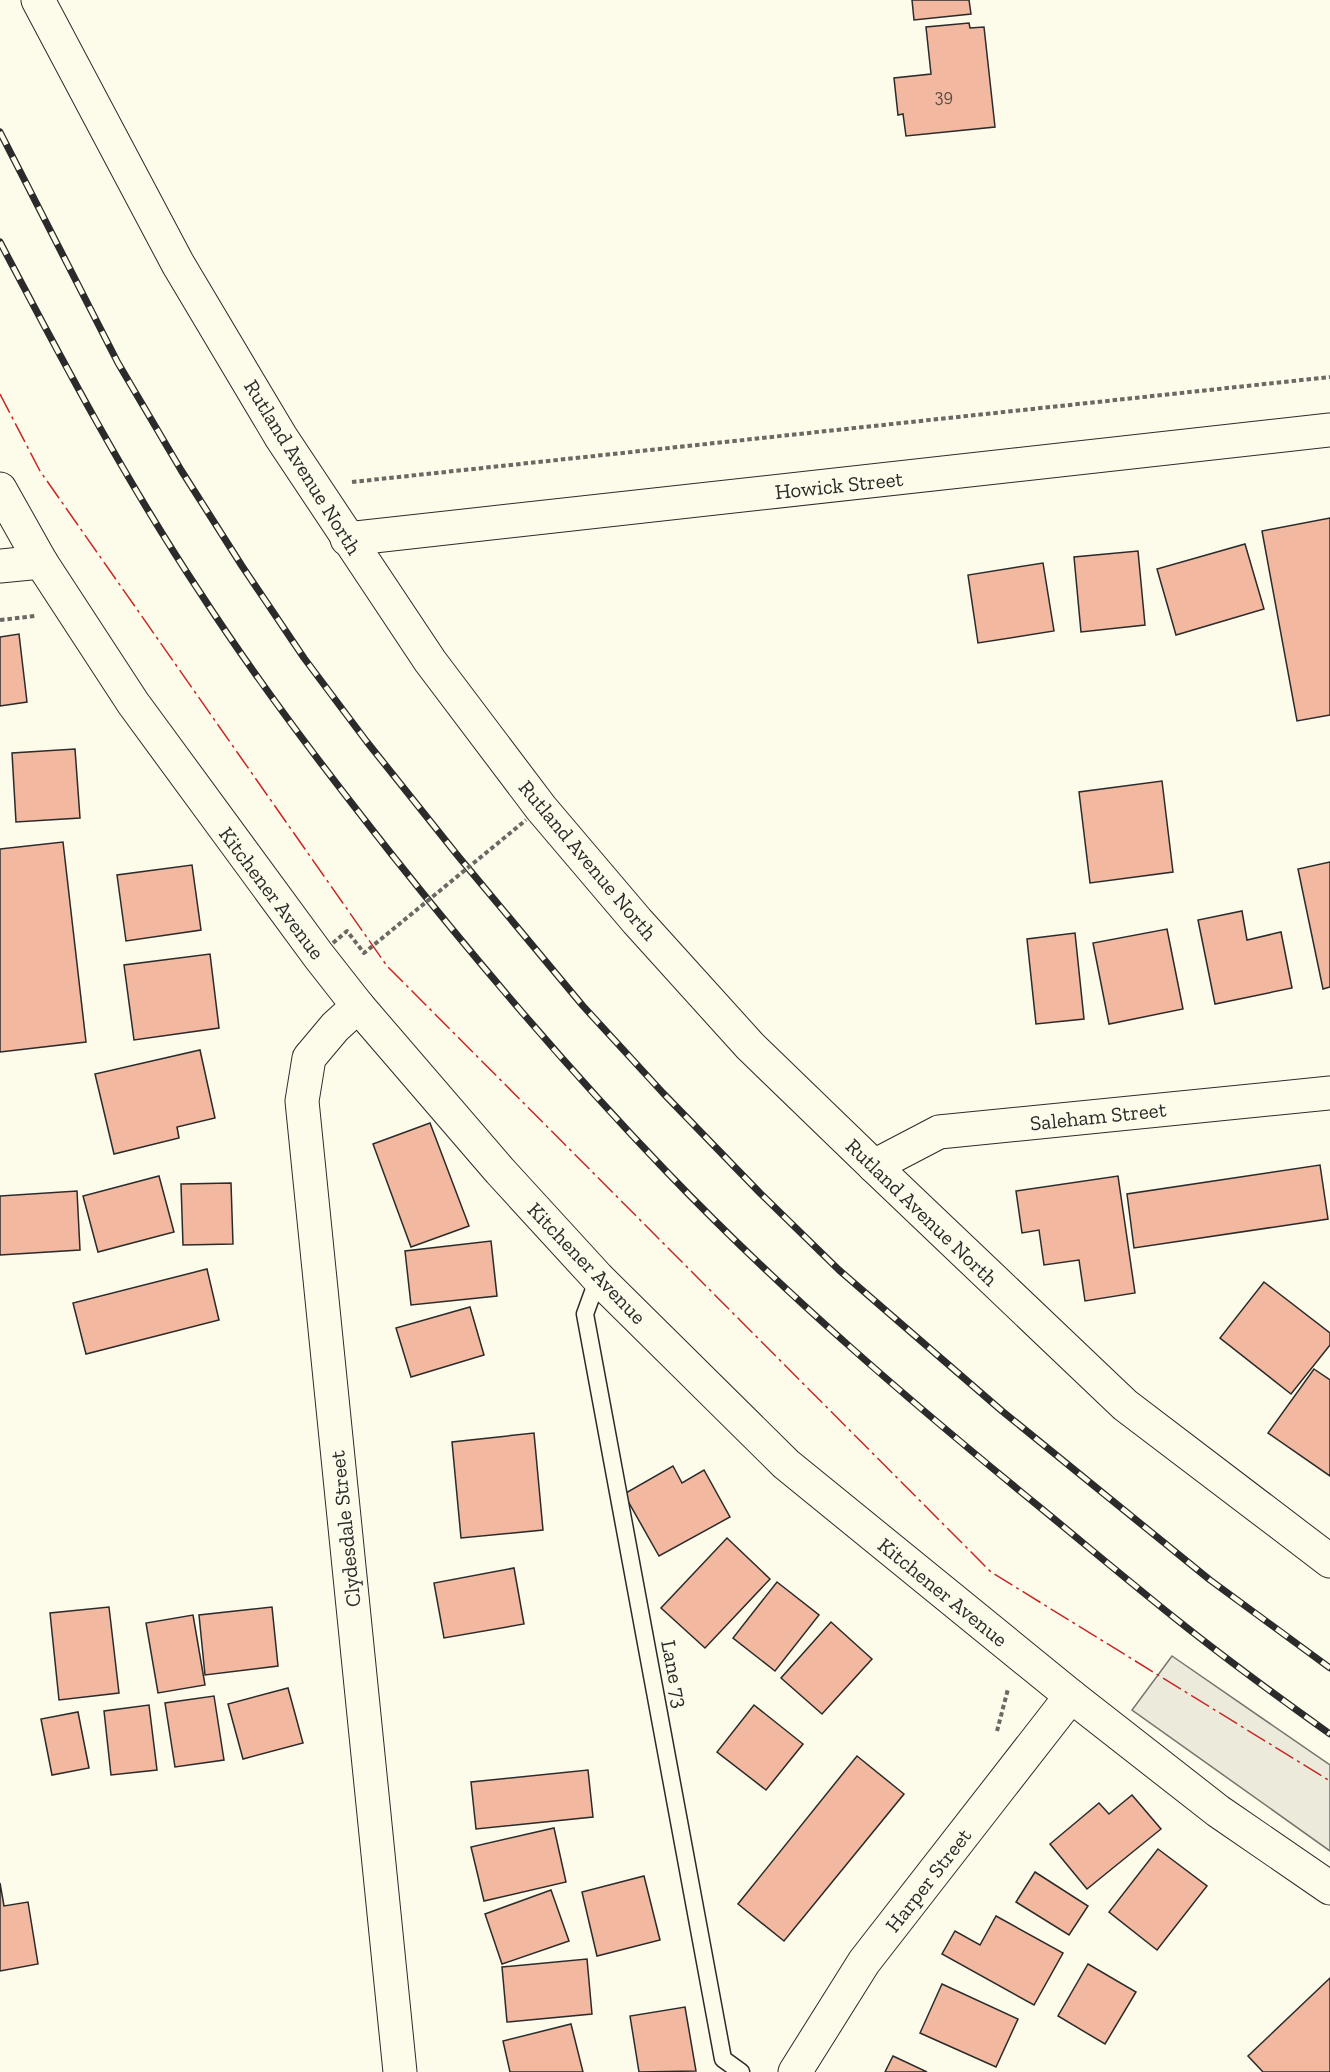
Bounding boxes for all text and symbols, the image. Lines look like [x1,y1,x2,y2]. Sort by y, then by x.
house number: 39 [935,85,953,107]
street label: Rutland Avenue North [239,375,367,559]
street label: Howick Street [774,466,904,504]
street label: Rutland Avenue North [514,775,662,945]
street label: Kitchener Avenue [214,822,330,964]
street label: Saleham Street [1029,1096,1168,1136]
street label: Rutland Avenue North [841,1133,1003,1291]
street label: Kitchener Avenue [523,1197,651,1329]
street label: Clydesdale Street [324,1449,366,1608]
street label: Kitchener Avenue [873,1532,1013,1652]
street label: Lane 73 [656,1638,694,1710]
street label: Harper Street [880,1823,976,1937]

